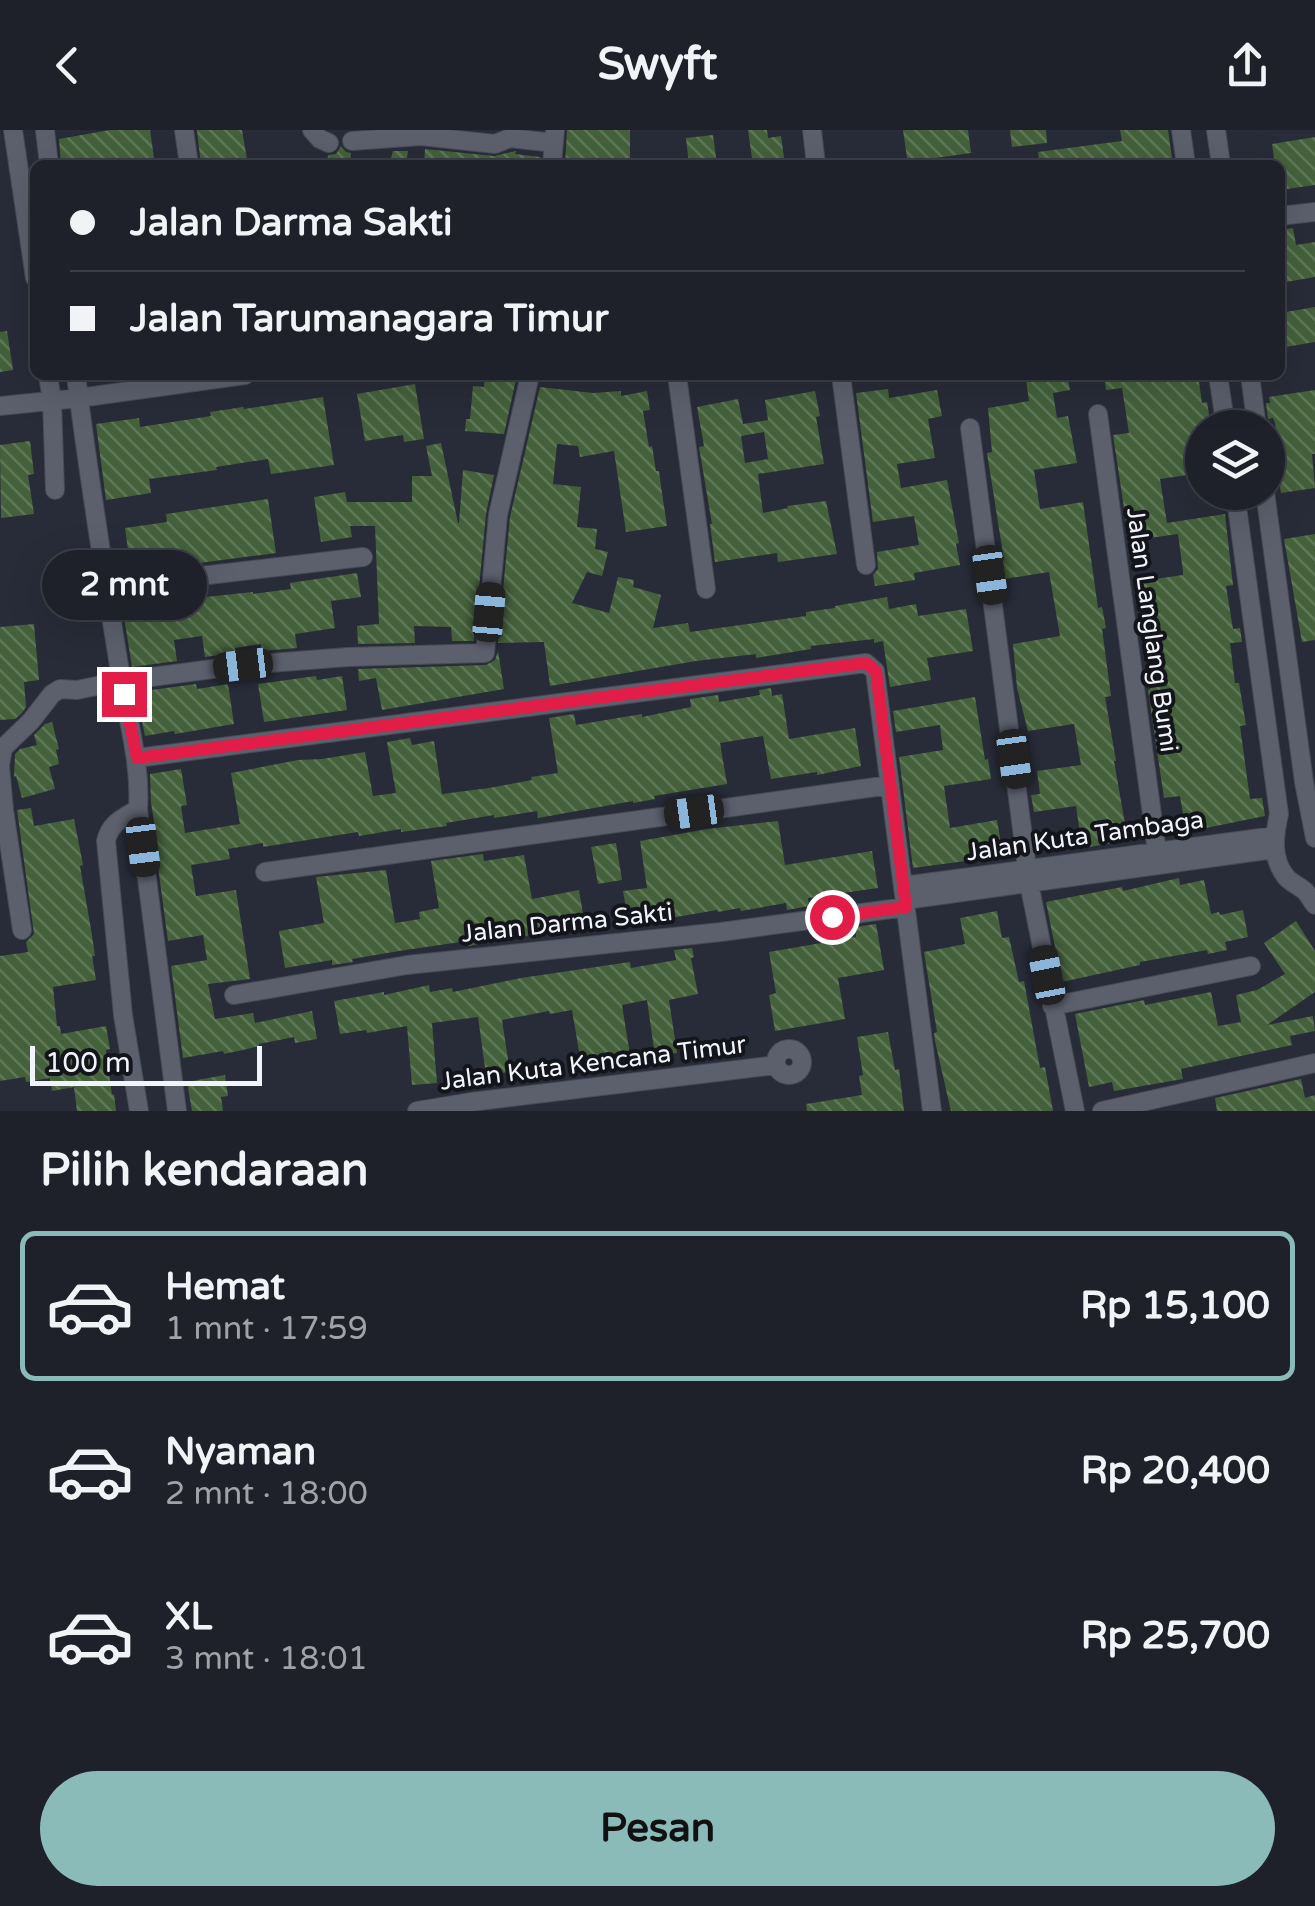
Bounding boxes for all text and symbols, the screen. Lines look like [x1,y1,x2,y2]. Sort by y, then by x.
icon: back [40,38,95,93]
text: Swyft [597,38,718,92]
icon: share [1220,38,1275,93]
text: Jalan Darma Sakti [130,200,453,246]
text: Jalan Tarumanagara Timur [130,296,609,342]
map controls [1185,410,1285,510]
button: layers [1185,410,1285,510]
street label: Jalan Langlang Bumi [1120,506,1184,754]
car [971,543,1009,607]
callout: 2 mnt [42,549,206,619]
text: 2 mnt [80,566,169,604]
car [471,581,507,643]
car [211,646,275,684]
route end [102,672,147,717]
car [995,727,1033,791]
car [662,793,726,831]
street label: Jalan Kuta Tambaga [964,804,1206,868]
car [124,815,162,879]
route start [810,895,855,940]
street label: Jalan Darma Sakti [460,897,674,949]
car [1027,943,1067,1007]
street label: Jalan Kuta Kencana Timur [438,1029,748,1097]
scale bar [30,1041,262,1086]
text: 100 m [45,1046,131,1080]
text: Pilih kendaraan [40,1144,369,1198]
icon: car [45,1261,135,1351]
text: Hemat [165,1264,285,1310]
text: Rp 15,100 [1080,1283,1270,1329]
text: 1 mnt · 17:59 [165,1310,368,1348]
icon: car [45,1426,135,1516]
text: Nyaman [165,1429,316,1475]
text: Rp 20,400 [1081,1448,1270,1494]
text: 2 mnt · 18:00 [165,1475,368,1513]
icon: car [45,1591,135,1681]
text: XL [165,1594,212,1640]
text: Rp 25,700 [1081,1613,1270,1659]
text: 3 mnt · 18:01 [165,1640,368,1678]
button: Pesan [40,1771,1275,1886]

